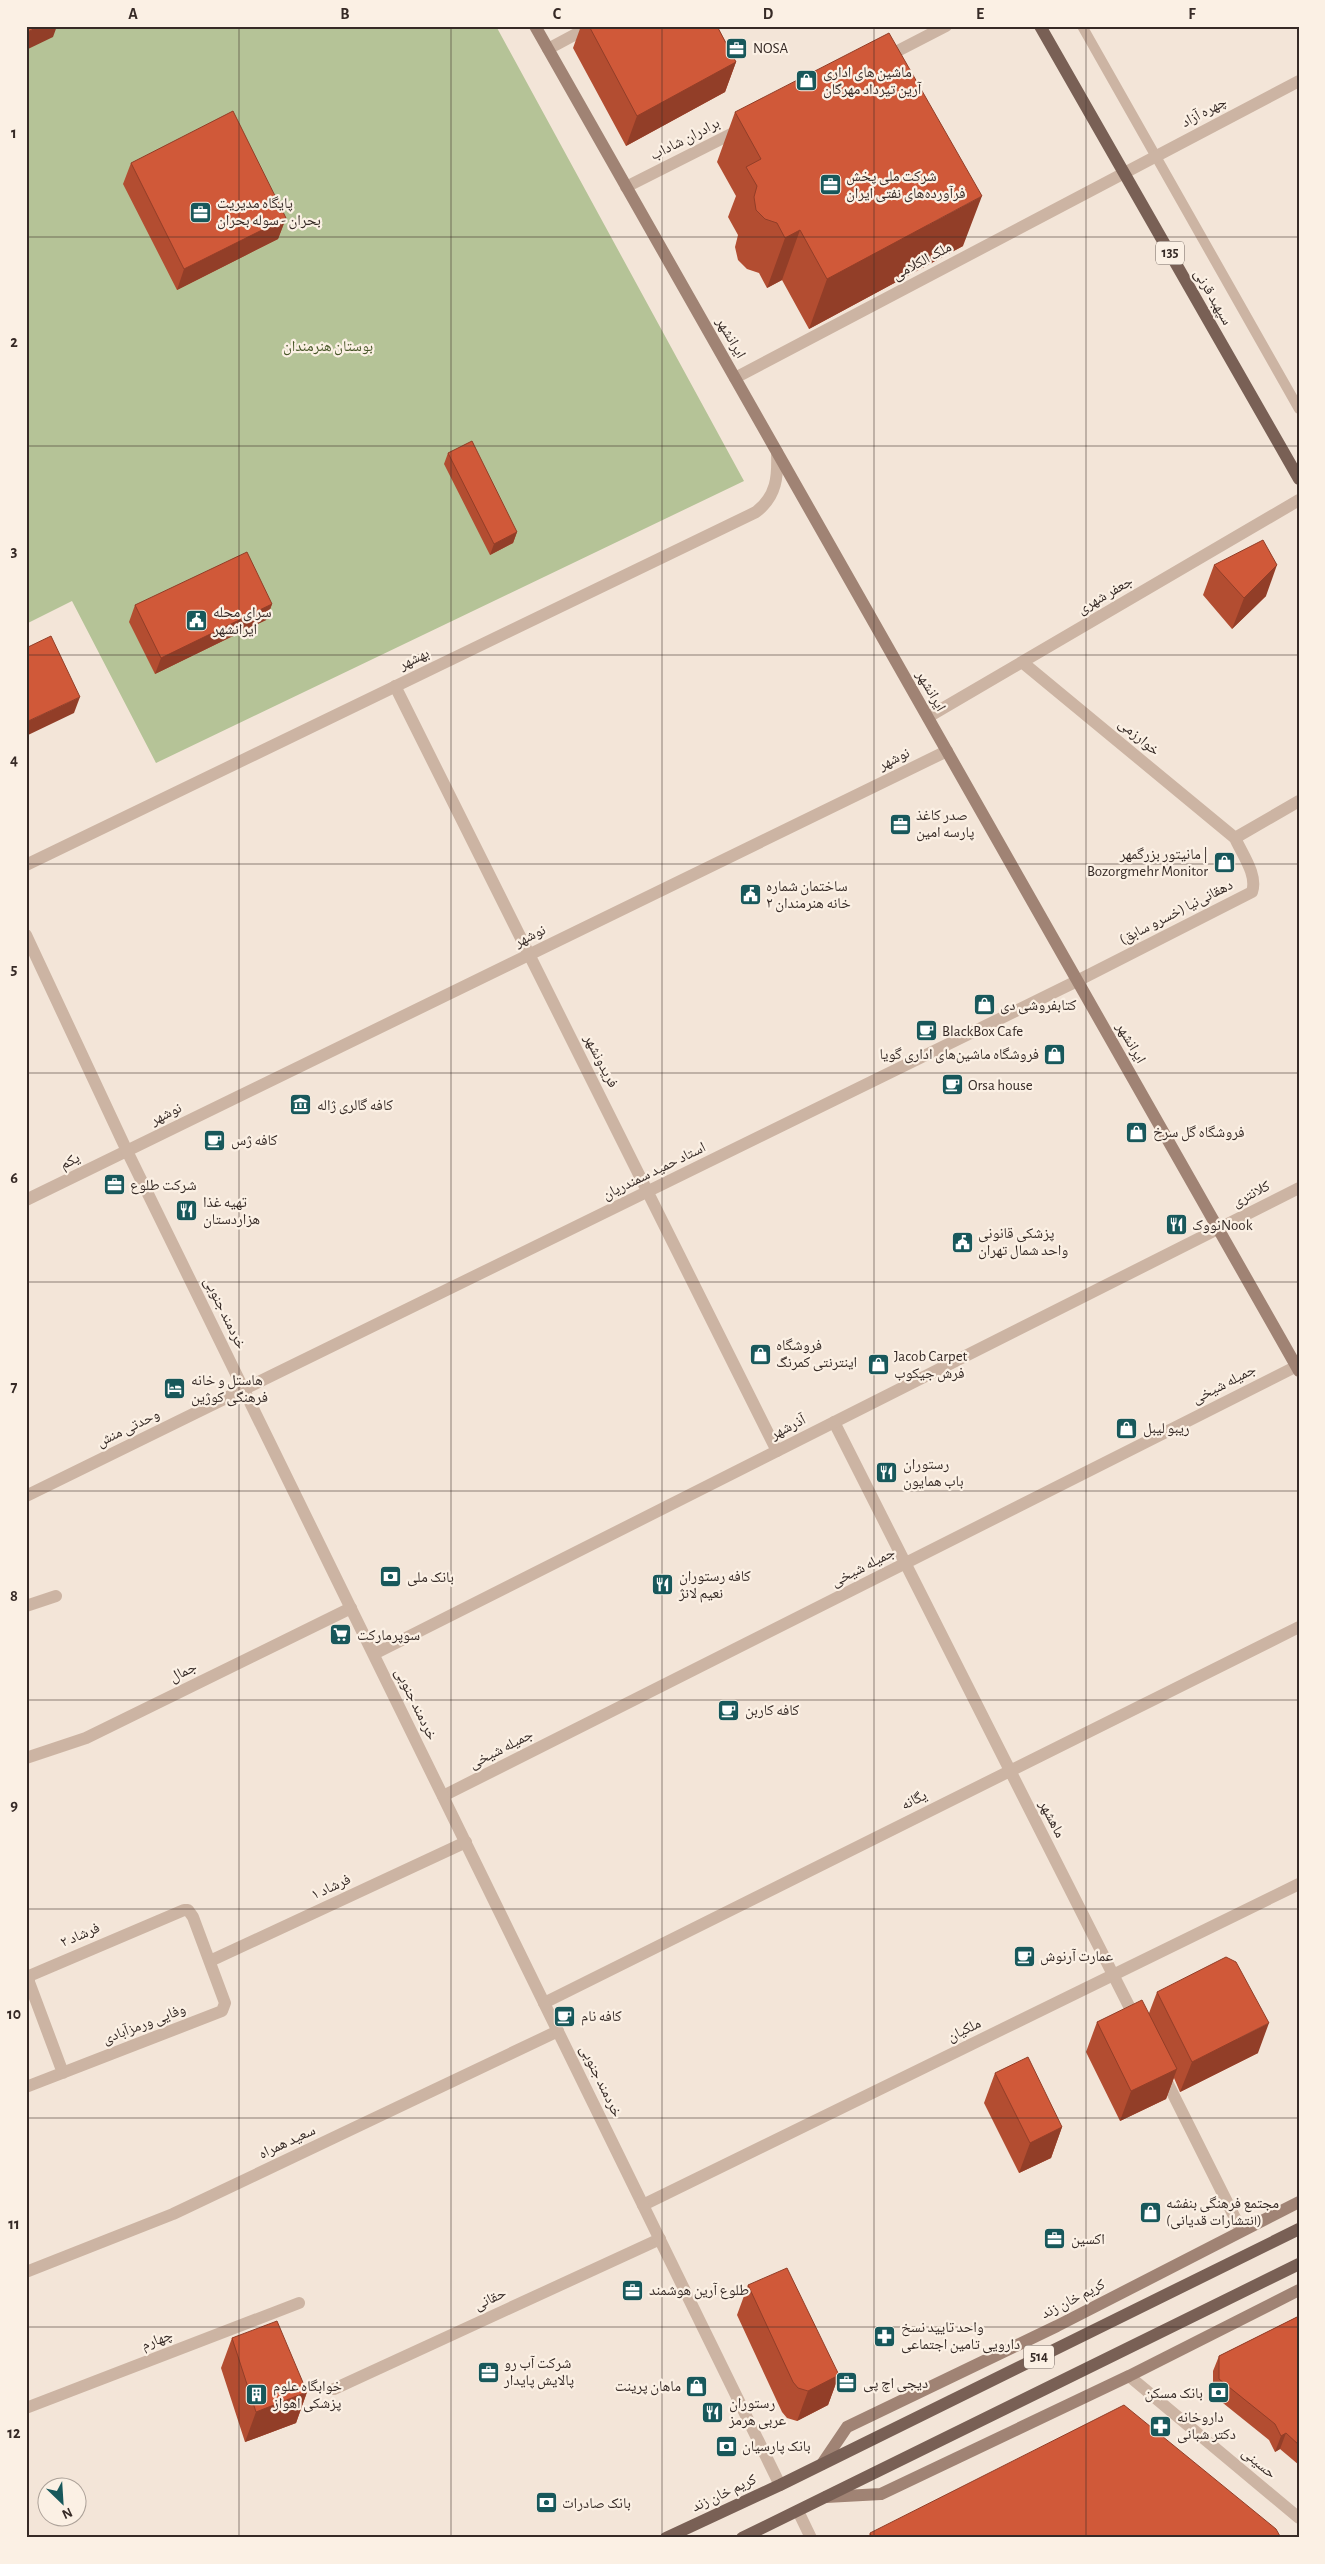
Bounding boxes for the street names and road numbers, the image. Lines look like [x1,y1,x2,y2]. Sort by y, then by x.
street label: چهره آزاد [1178,93,1230,131]
street label: برادران شاداب [648,115,723,165]
street label: ملک الکلامی [890,239,955,285]
road number: 135 [1156,242,1184,264]
street label: سپهبد قرنی [1189,267,1235,329]
street label: ایرانشهر [712,314,749,361]
street label: جعفر شهری [1075,573,1137,618]
street label: بهشهر [396,645,432,674]
street label: ایرانشهر [912,667,949,714]
street label: خوارزمی [1114,716,1163,760]
street label: نوشهر [875,745,912,774]
street label: دهقانی‌نیا (خسرو سابق) [1117,877,1236,949]
street label: نوشهر [511,922,548,951]
street label: ایرانشهر [1112,1019,1149,1066]
street label: فریدونشهر [580,1031,621,1090]
street label: نوشهر [147,1100,184,1129]
street label: استاد حمید سمندریان [600,1139,709,1204]
street label: یکم [58,1150,83,1174]
street label: کلانتری [1230,1178,1273,1212]
street label: خردمند جنوبی [199,1275,249,1353]
street label: جمیله شیخی [1190,1361,1260,1408]
street label: وحدتی منش [94,1406,163,1451]
street label: آذرشهر [767,1411,809,1443]
street label: جمیله شیخی [829,1544,899,1591]
street label: جمال [167,1659,200,1687]
street label: خردمند جنوبی [390,1666,440,1744]
street label: جمیله شیخی [467,1726,537,1773]
street label: یگانه [899,1787,930,1813]
street label: ماهشهر [1035,1797,1068,1841]
street label: فرشاد ۱ [309,1871,353,1903]
street label: فرشاد ۲ [58,1920,102,1951]
street label: وفایی ورمزآبادی [100,2000,188,2049]
street label: ملکیان [945,2015,984,2046]
street label: خردمند جنوبی [575,2043,625,2121]
street label: سعید همراه [256,2122,318,2163]
street label: کریم خان زند [1039,2277,1108,2323]
street label: حقانی [472,2285,510,2315]
street label: چهارم [139,2327,176,2355]
road number: 514 [1024,2346,1054,2368]
street label: حسینی [1238,2445,1279,2483]
street label: کریم خان زند [689,2472,759,2516]

